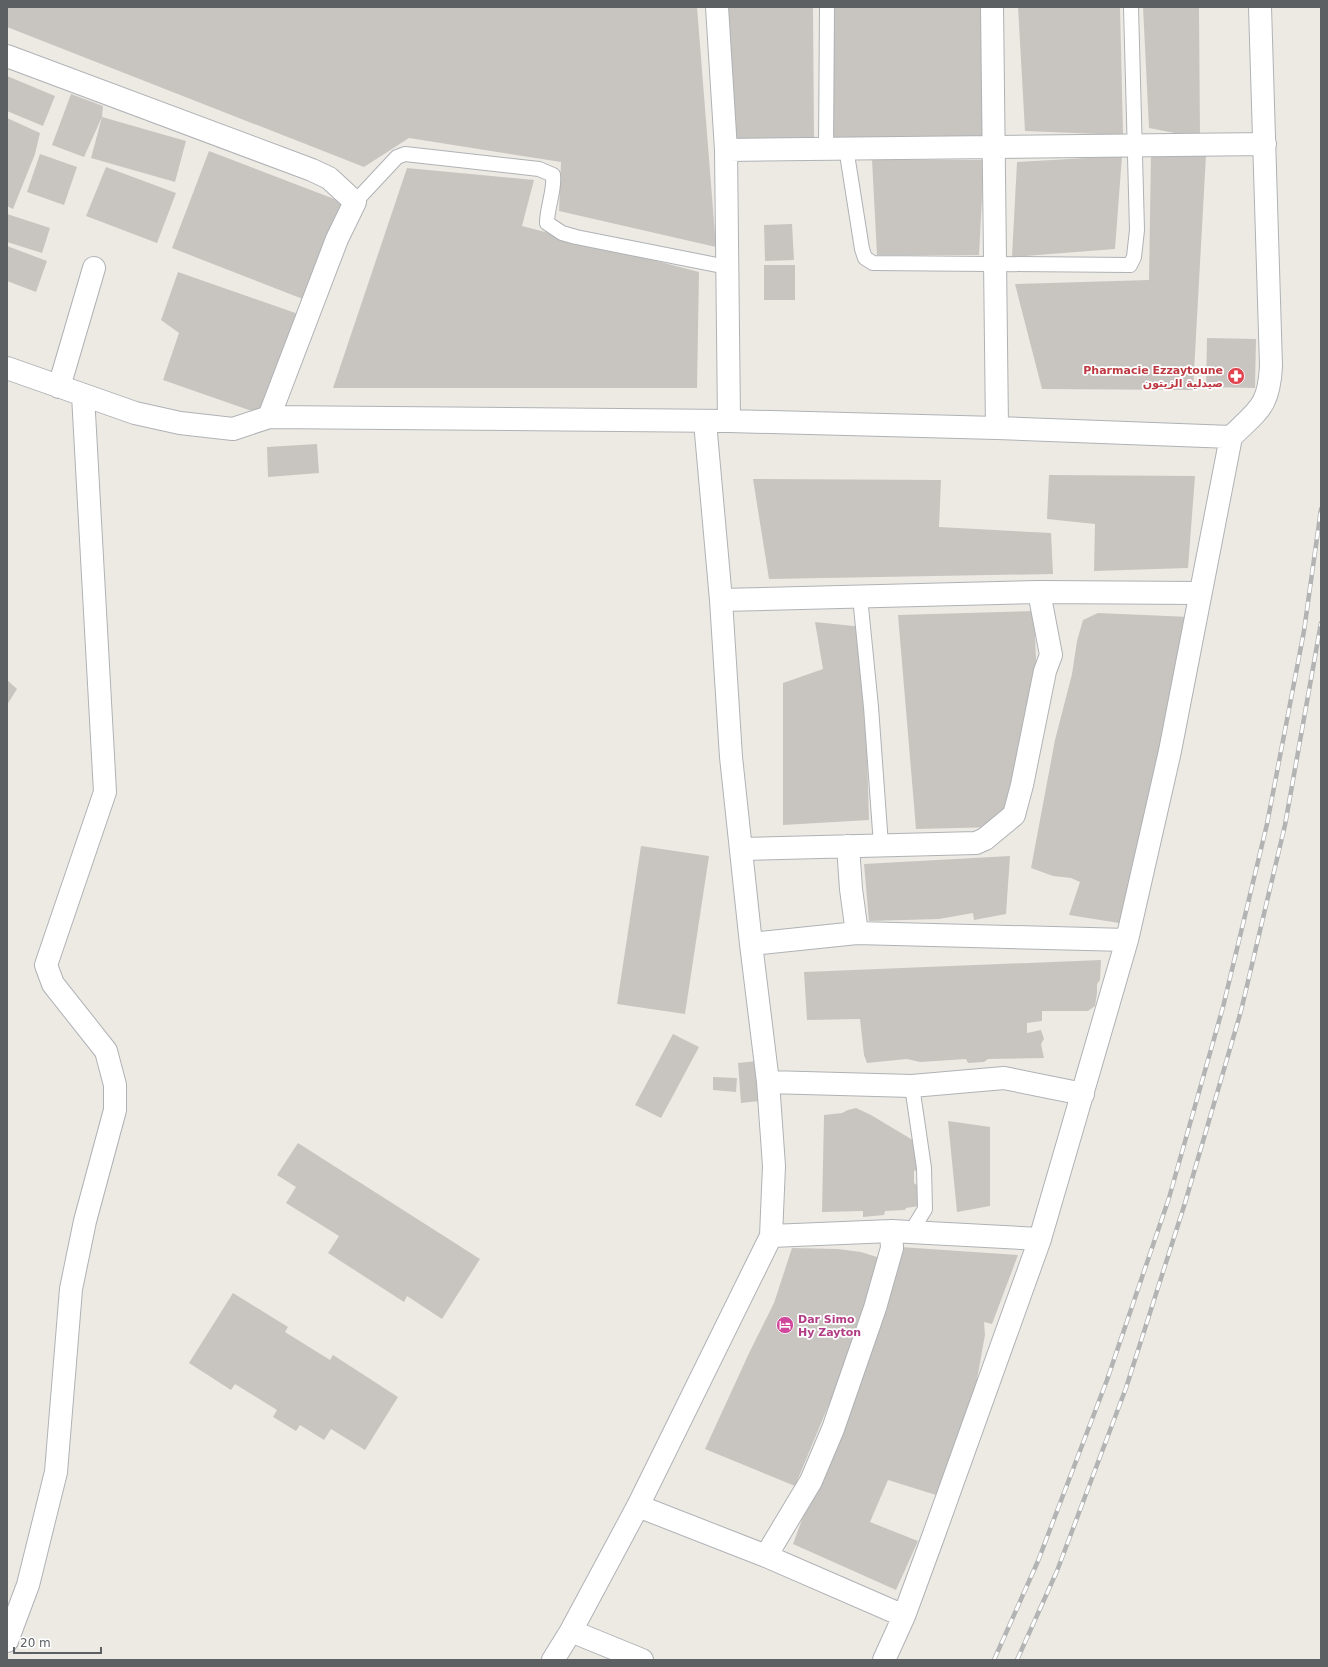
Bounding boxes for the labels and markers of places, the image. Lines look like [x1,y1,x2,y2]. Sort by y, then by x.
place label: Pharmacie Ezzaytoune صيدلية الزيتون [1083,364,1223,390]
pharmacy icon: Pharmacie Ezzaytoune صيدلية الزيتون [1226,366,1246,386]
place label: Dar Simo Hy Zayton [798,1313,861,1339]
hotel icon: Dar Simo Hy Zayton [775,1315,795,1335]

